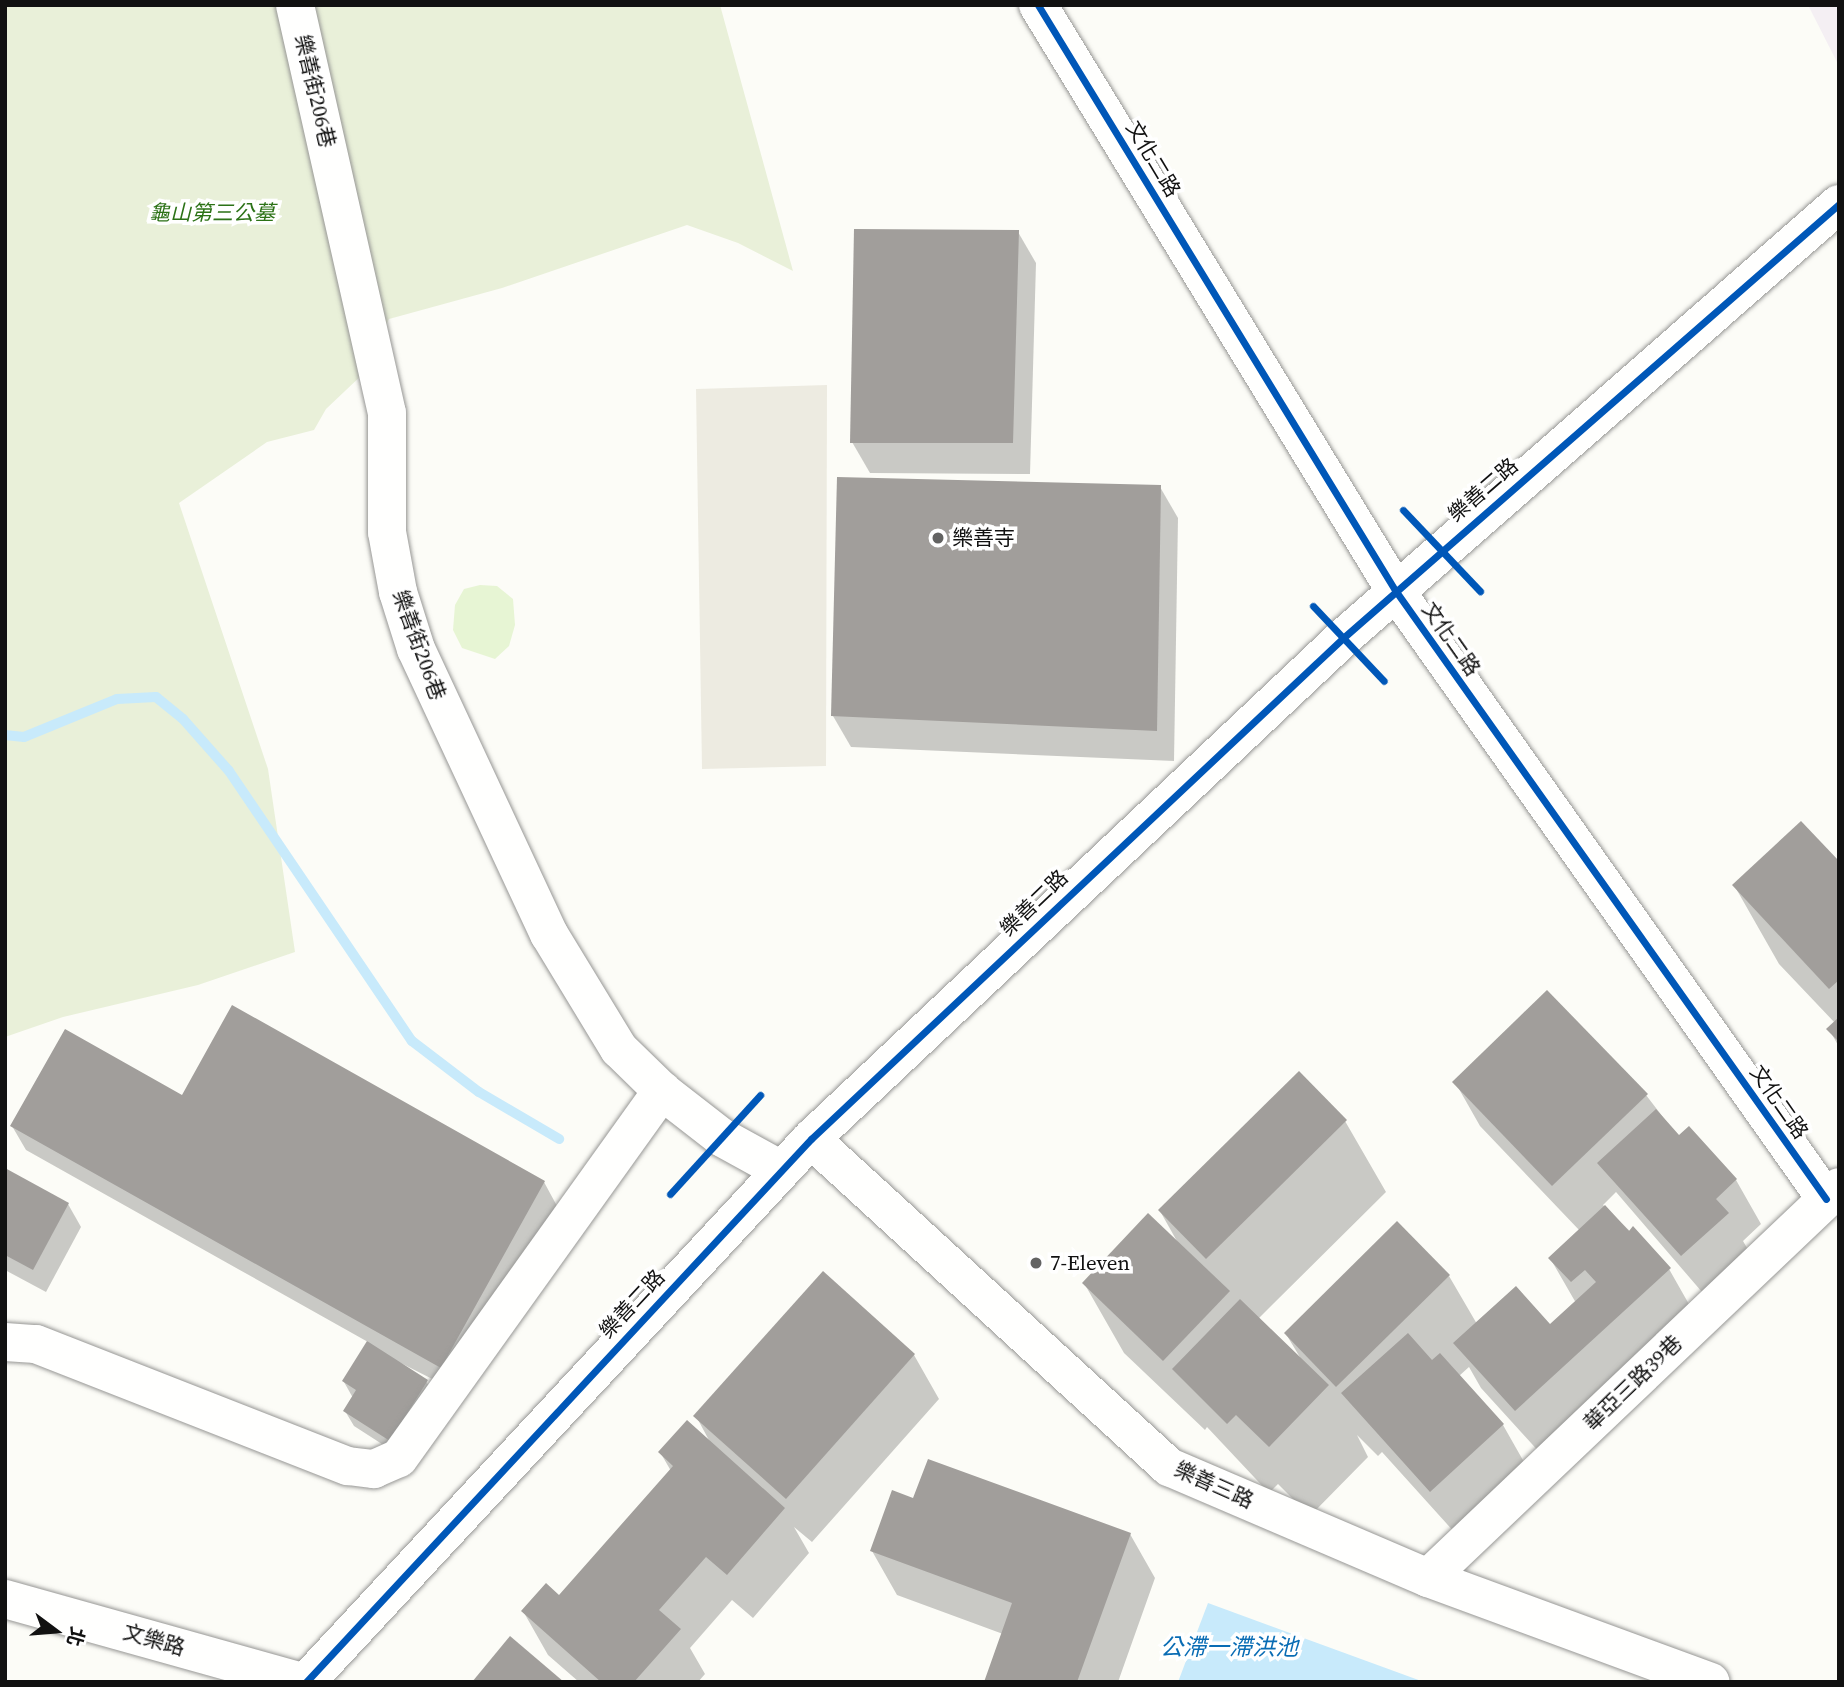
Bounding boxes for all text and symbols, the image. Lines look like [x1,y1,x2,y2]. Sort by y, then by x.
street label: 樂善街206巷 [290,32,340,150]
street label: 文化二路 [1121,117,1185,201]
park label: 龜山第三公墓 [149,200,275,226]
street label: 樂善二路 [1443,453,1523,527]
place label: 樂善寺 [952,525,1015,551]
marker: 樂善寺 [930,530,946,546]
street label: 樂善街206巷 [387,586,451,704]
street label: 文化二路 [1417,597,1485,681]
street label: 樂善二路 [995,865,1073,941]
street label: 文化二路 [1745,1060,1813,1144]
place label: 7-Eleven [1050,1250,1130,1276]
marker: 7-Eleven [1028,1255,1044,1271]
street label: 樂善二路 [594,1265,670,1343]
street label: 華亞三路39巷 [1579,1330,1687,1436]
street label: 樂善三路 [1171,1456,1257,1514]
north arrow [21,1596,91,1666]
street label: 文樂路 [120,1619,188,1661]
text: 北 [61,1624,91,1650]
water label: 公滯一滯洪池 [1160,1633,1298,1661]

